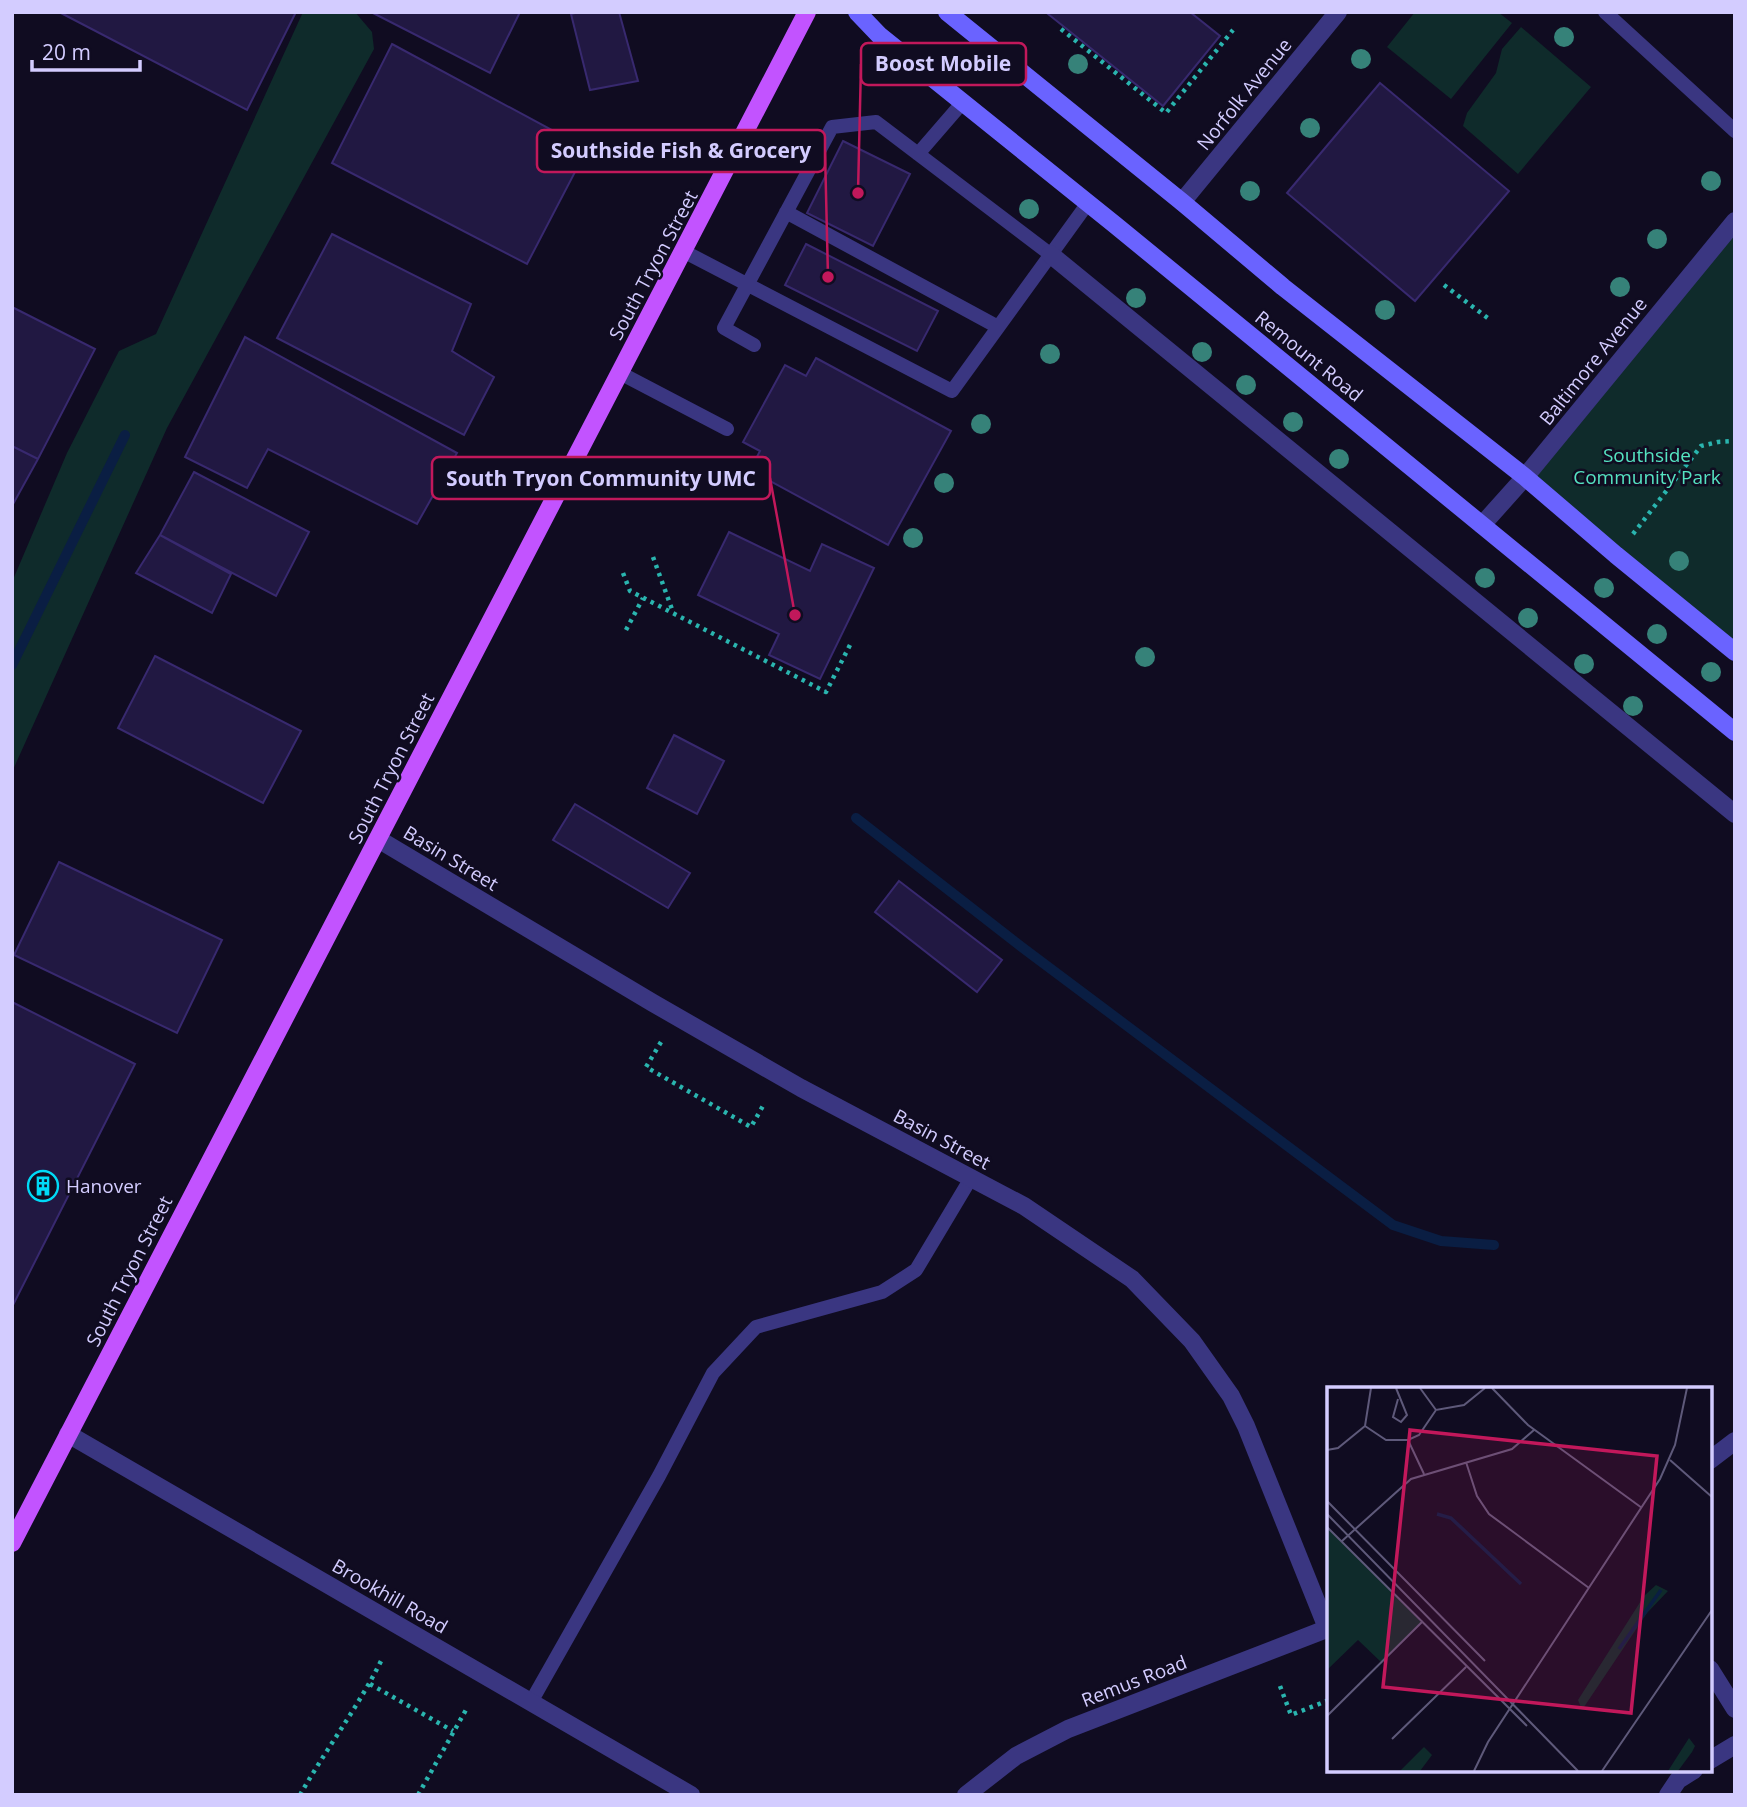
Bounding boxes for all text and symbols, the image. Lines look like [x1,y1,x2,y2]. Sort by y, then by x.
scale bar [32,28,140,72]
street label: Norfolk Avenue [1191,33,1297,155]
text: 20 m [42,38,91,66]
callout: Boost Mobile [861,43,1026,85]
text: Boost Mobile [875,49,1011,77]
callout: Southside Fish & Grocery [537,130,825,172]
text: Southside Fish & Grocery [551,136,811,164]
street label: South Tryon Street [603,186,703,344]
street label: Baltimore Avenue [1533,292,1653,430]
street label: Remount Road [1250,304,1368,408]
park label: Southside Community Park [1573,442,1721,490]
callout: South Tryon Community UMC [432,457,770,499]
text: South Tryon Community UMC [446,464,756,492]
street label: South Tryon Street [342,688,440,848]
street label: Basin Street [399,819,503,897]
street label: Basin Street [889,1103,995,1176]
building icon: Hanover [26,1169,60,1203]
place label: Hanover [66,1173,142,1199]
street label: South Tryon Street [80,1191,178,1351]
inset map [1327,1387,1712,1772]
street label: Brookhill Road [328,1552,452,1640]
street label: Remus Road [1078,1649,1190,1713]

